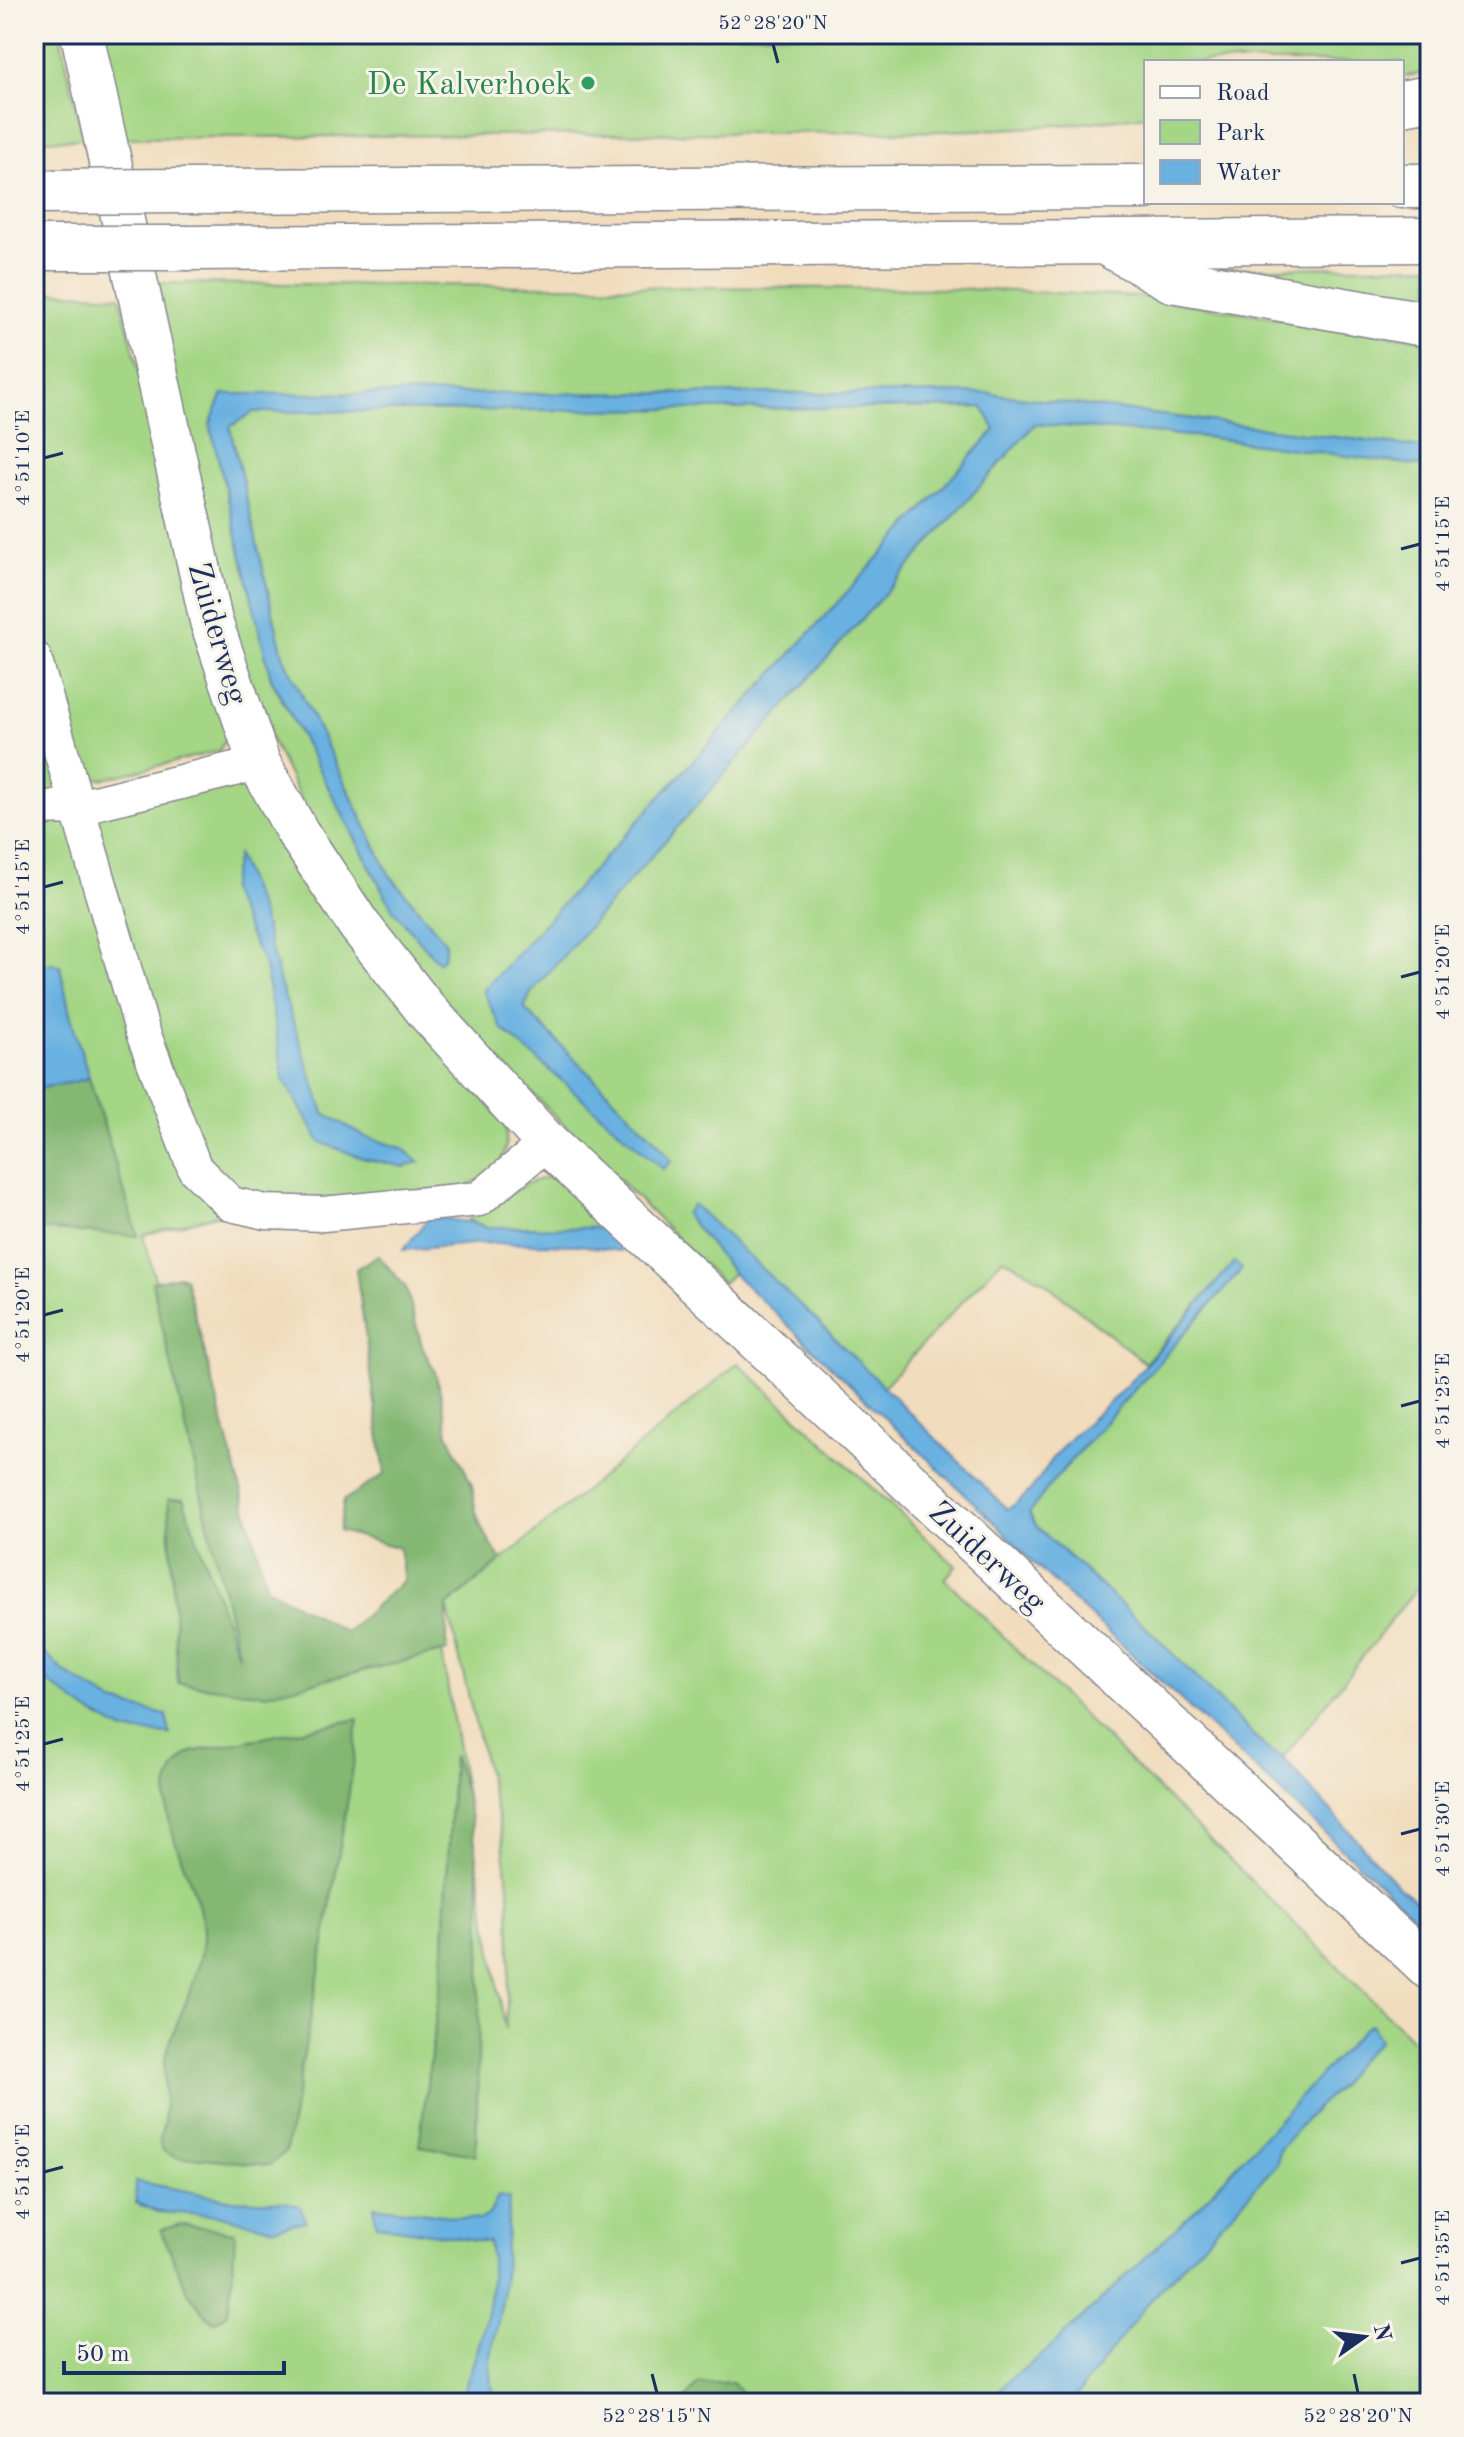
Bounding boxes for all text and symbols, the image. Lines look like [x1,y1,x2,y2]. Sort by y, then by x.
text: 52°28'20"N [718,14,828,34]
legend [1144,60,1404,204]
place label: De Kalverhoek [367,70,572,102]
marker: De Kalverhoek [579,74,597,92]
text: Road [1216,82,1269,106]
text: Park [1216,122,1265,146]
text: Water [1216,162,1281,186]
text: 4°51'10"E [14,410,34,506]
text: 4°51'15"E [1434,496,1454,592]
street label: Zuiderweg [181,559,252,709]
text: 4°51'15"E [14,839,34,935]
text: 4°51'20"E [1434,924,1454,1020]
text: 4°51'20"E [14,1267,34,1363]
text: 4°51'25"E [1434,1353,1454,1449]
street label: Zuiderweg [921,1497,1050,1620]
text: 4°51'25"E [14,1696,34,1792]
text: 4°51'30"E [1434,1781,1454,1877]
text: 4°51'30"E [14,2124,34,2220]
text: 4°51'35"E [1434,2210,1454,2306]
north arrow [1324,2297,1404,2377]
text: N [1369,2322,1394,2344]
scale bar [64,2325,284,2375]
text: 50 m [76,2343,130,2367]
text: 52°28'15"N [602,2407,712,2427]
text: 52°28'20"N [1303,2407,1413,2427]

